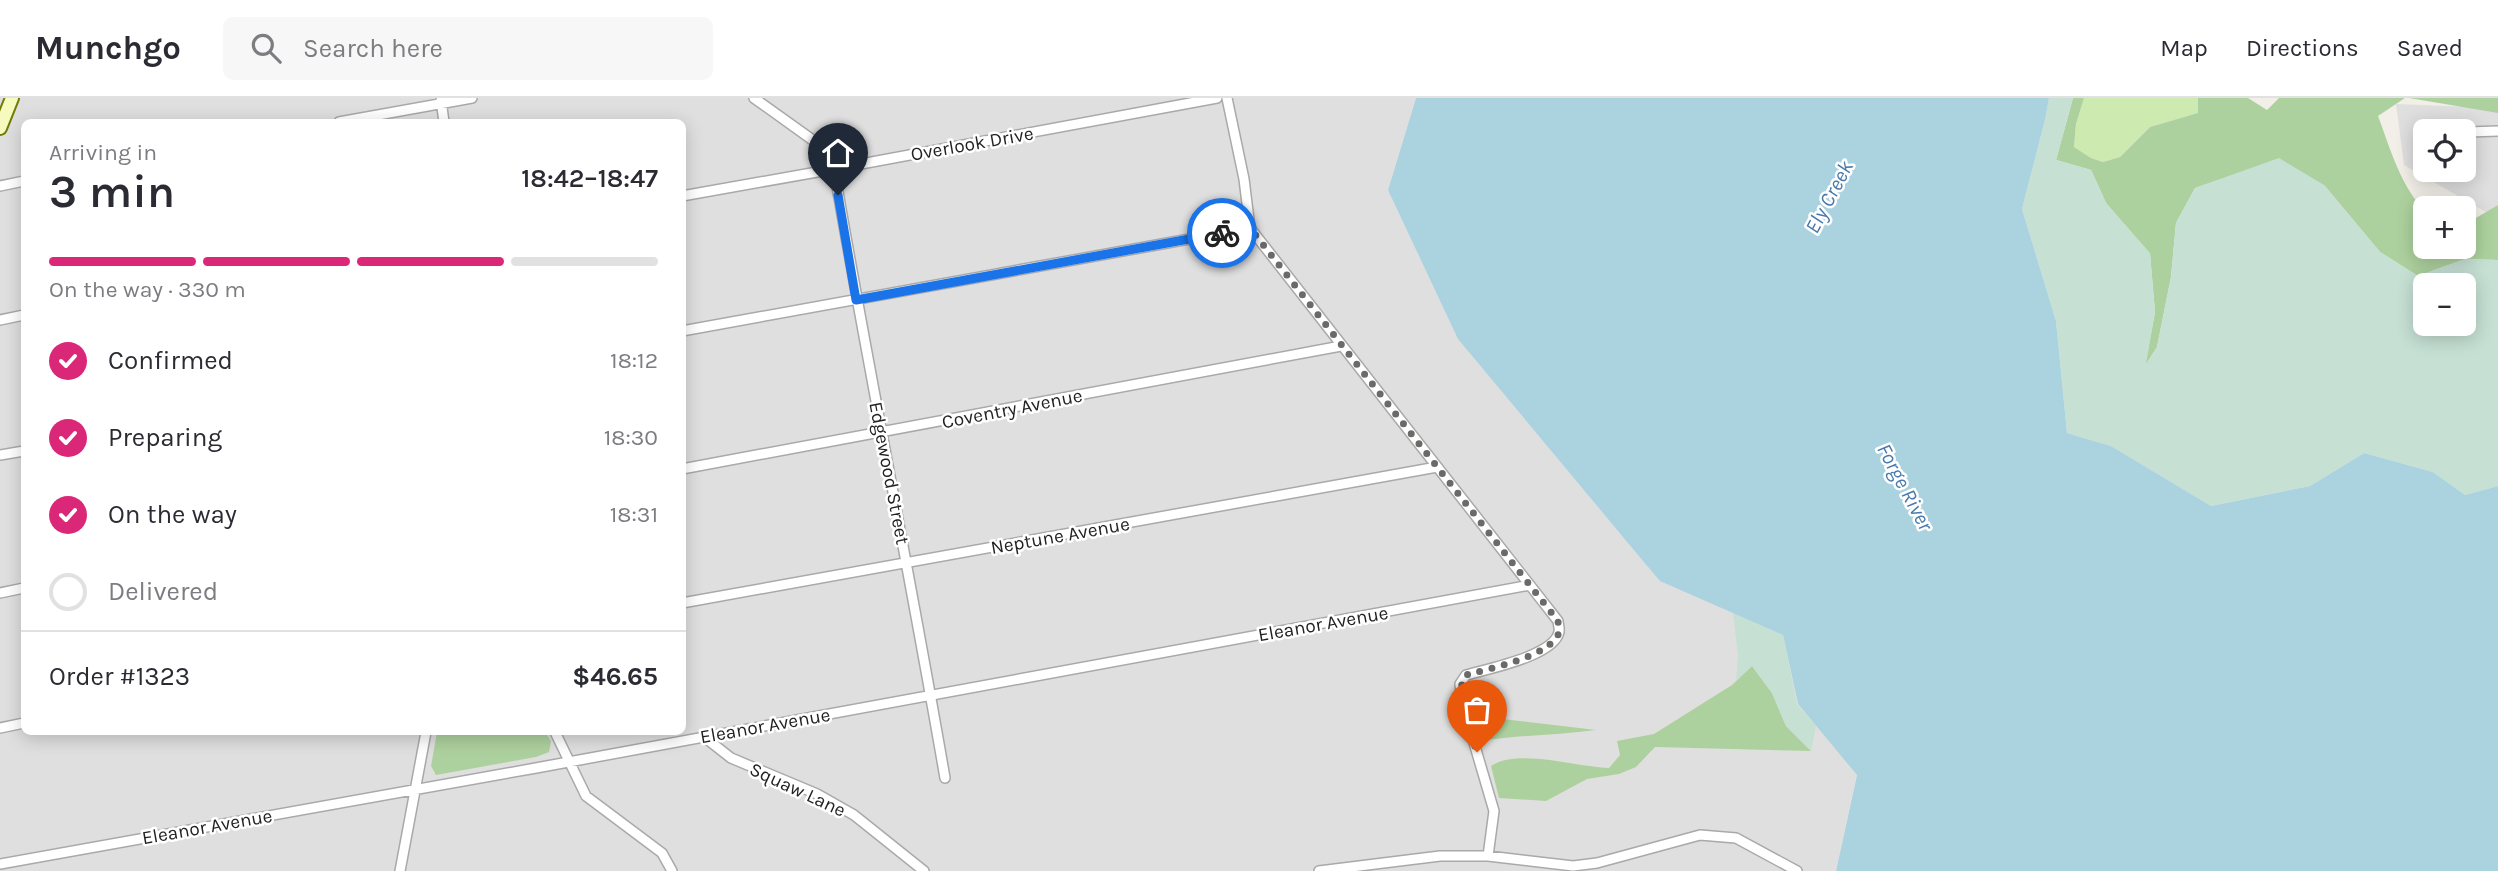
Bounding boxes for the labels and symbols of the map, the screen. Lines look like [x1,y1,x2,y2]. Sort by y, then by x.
street label: Overlook Drive [909,122,1035,166]
pin [808,123,868,195]
water label: Ely Creek [1800,156,1858,237]
courier [1187,198,1257,268]
street label: Coventry Avenue [940,385,1084,433]
street label: Edgewood Street [864,400,914,546]
water label: Forge River [1872,439,1938,535]
street label: Neptune Avenue [989,513,1131,559]
street label: Eleanor Avenue [1256,602,1390,646]
pin [1447,680,1507,752]
street label: Eleanor Avenue [698,704,832,748]
street label: Squaw Lane [746,758,849,822]
street label: Eleanor Avenue [140,805,274,849]

